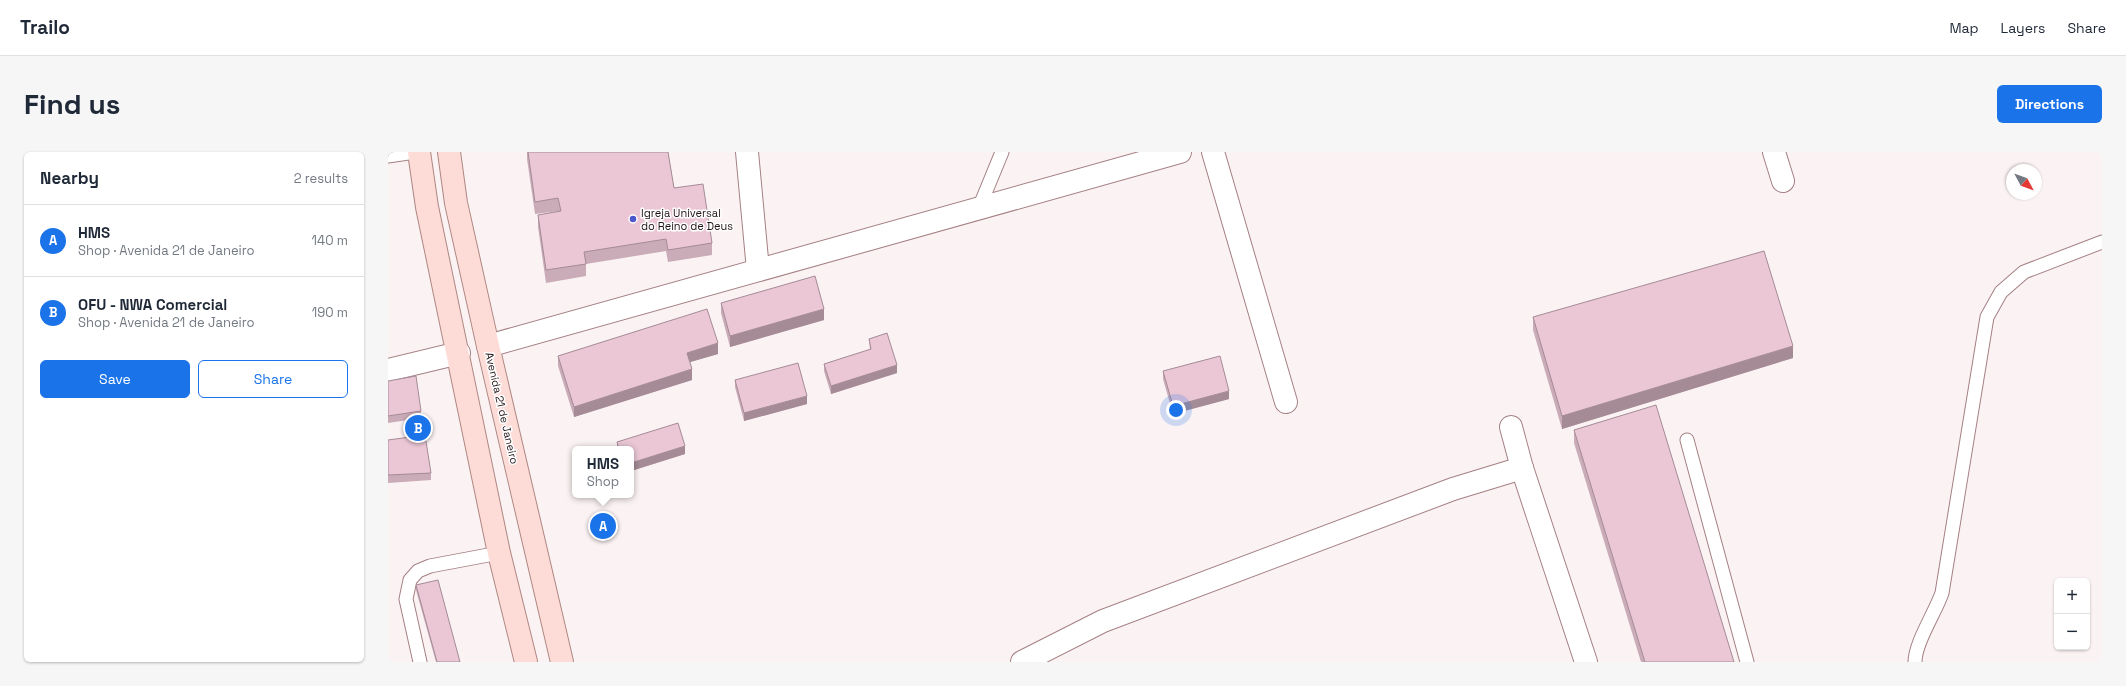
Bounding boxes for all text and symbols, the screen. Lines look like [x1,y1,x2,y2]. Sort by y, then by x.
text: Trailo [20,15,70,40]
text: Map [1949,19,1979,37]
text: Layers [2001,19,2045,37]
text: Share [2067,19,2106,37]
button: Directions [1997,85,2102,123]
text: Find us [24,86,121,122]
north arrow [2006,164,2042,200]
text: Nearby [40,167,99,189]
text: 2 results [294,170,348,187]
place label: Igreja Universal do Reino de Deus [641,206,733,233]
marker: Igreja Universal do Reino de Deus [628,214,638,224]
text: HMS [78,223,110,242]
text: A [49,232,57,249]
text: 140 m [312,232,348,249]
text: Shop · Avenida 21 de Janeiro [78,242,254,259]
text: OFU - NWA Comercial [78,295,227,314]
text: B [49,304,57,321]
text: 190 m [312,304,348,321]
text: Shop · Avenida 21 de Janeiro [78,314,254,331]
street label: Avenida 21 de Janeiro [482,351,522,465]
button: Save [40,360,190,398]
button: Share [198,360,348,398]
your location [1166,400,1186,420]
pin: B [405,413,431,443]
popup [572,446,634,498]
text: HMS [587,454,619,473]
text: Shop [587,473,619,490]
pin: A [590,511,616,541]
map controls [2054,578,2090,650]
button: + [2054,578,2090,614]
button: − [2054,614,2090,650]

